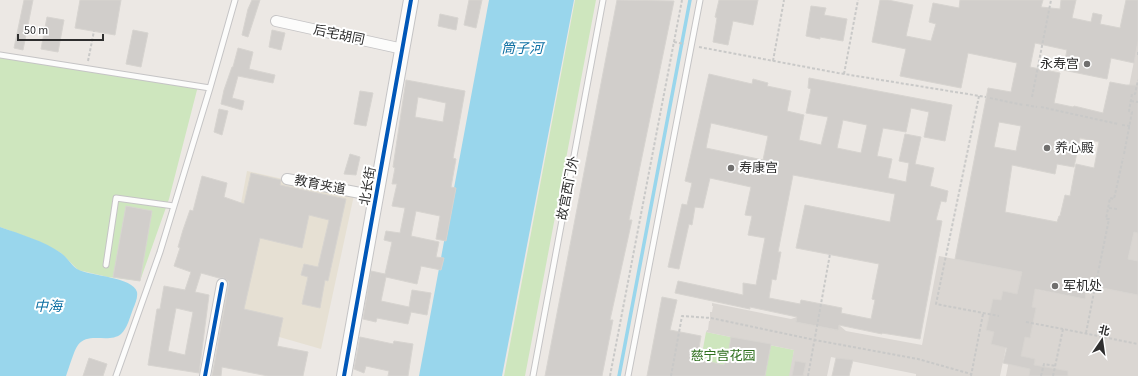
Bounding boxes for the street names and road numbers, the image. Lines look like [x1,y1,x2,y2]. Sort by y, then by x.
street label: 后宅胡同 [312,21,366,49]
street label: 故宫西门外 [553,154,583,222]
street label: 北长街 [356,165,380,207]
street label: 教育夹道 [293,171,347,199]

